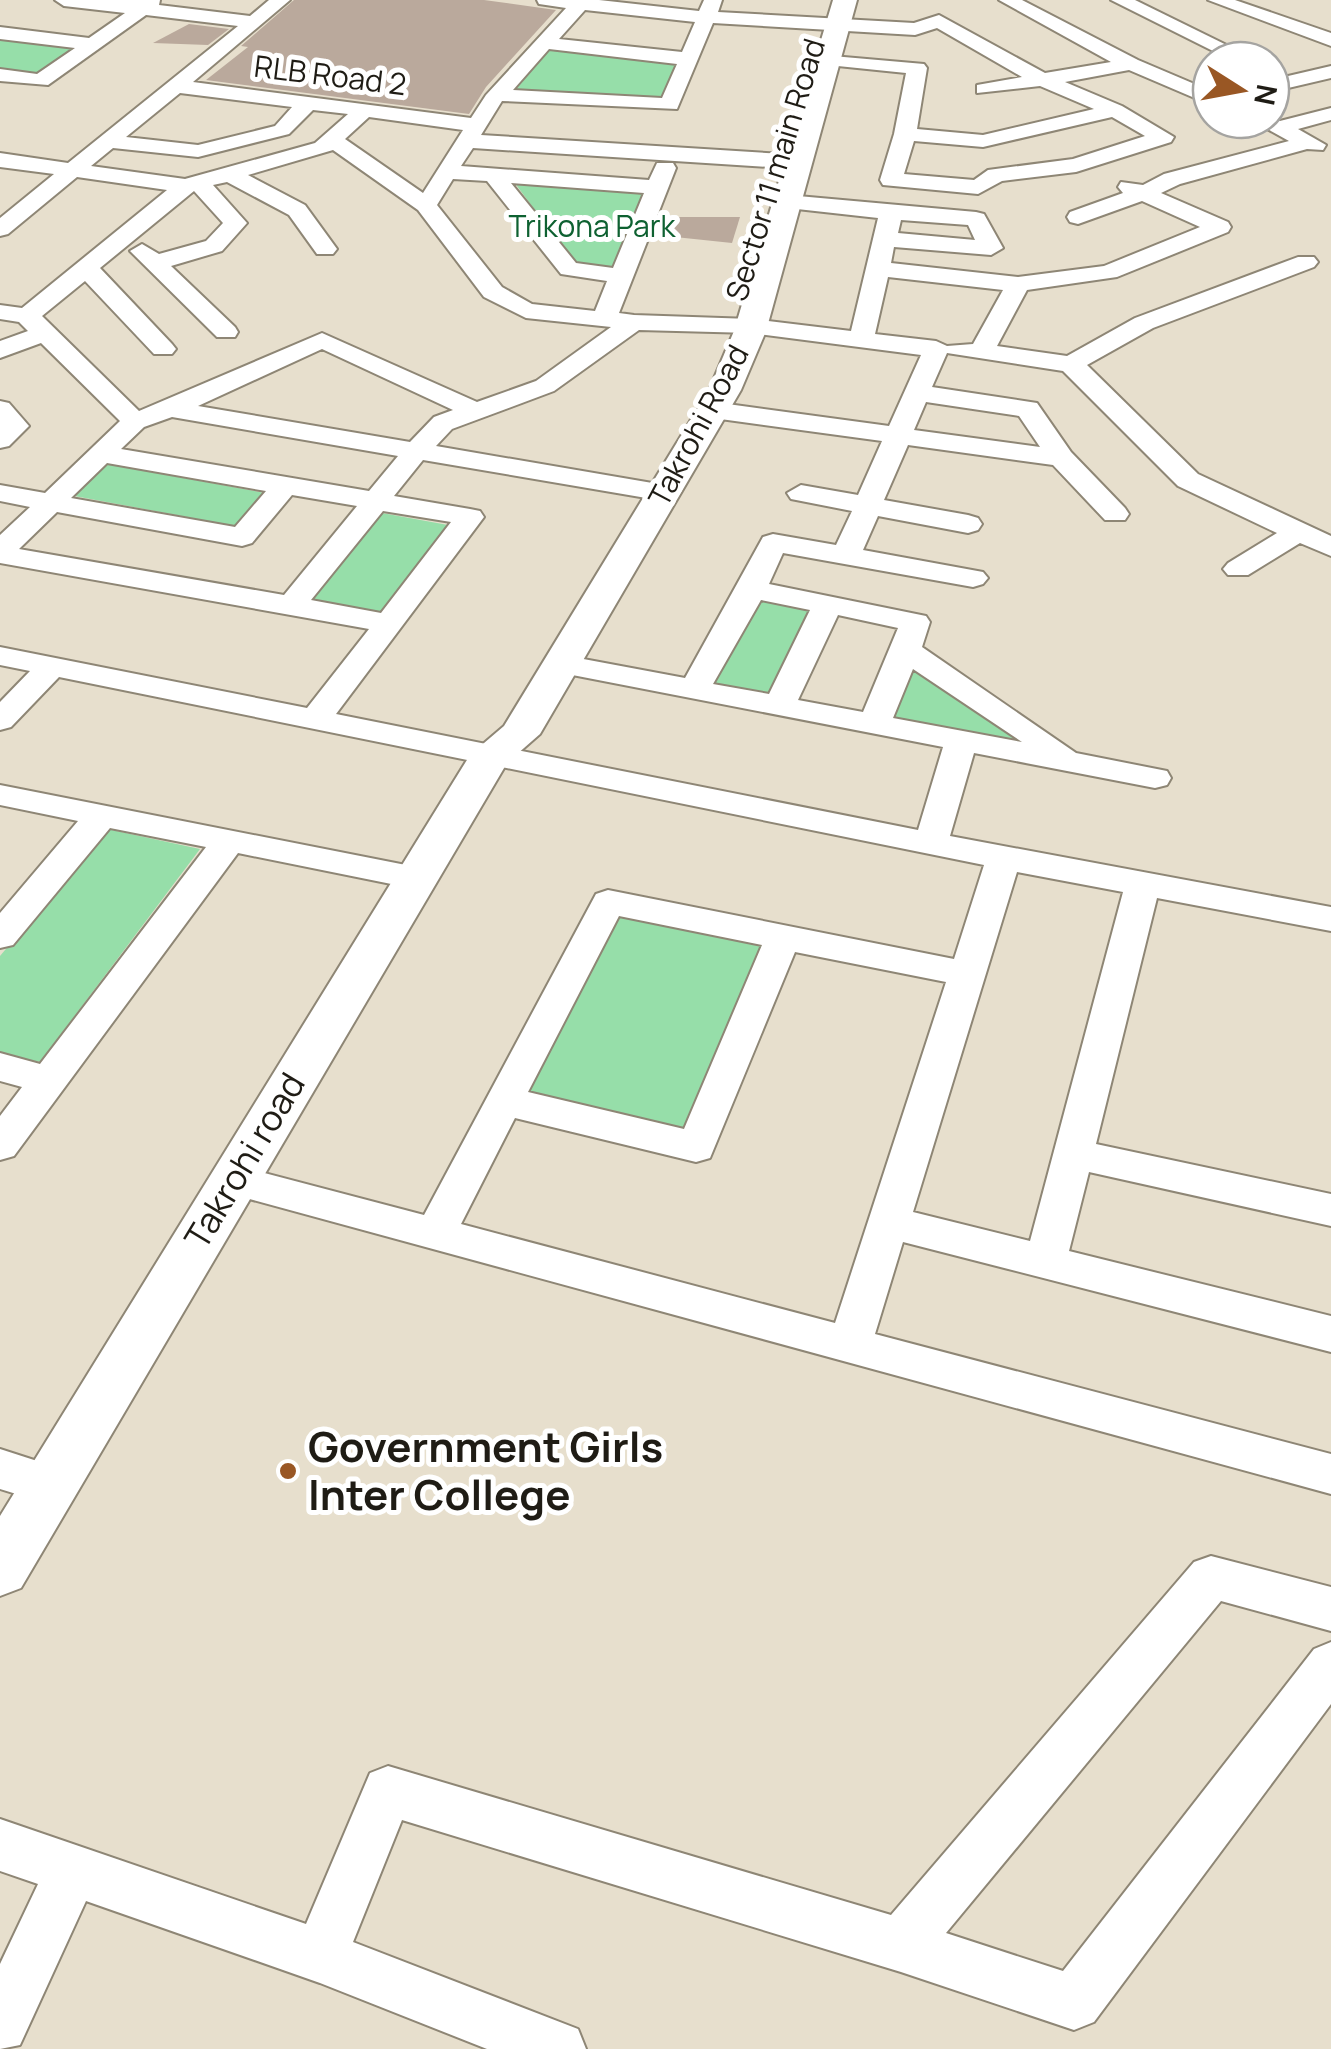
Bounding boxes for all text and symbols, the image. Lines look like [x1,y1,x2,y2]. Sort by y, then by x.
street label: Sector 11 main Road [715,33,834,306]
north arrow [1191,40,1291,140]
street label: RLB Road 2 [252,45,409,104]
text: N [1246,81,1287,108]
park label: Trikona Park [509,205,677,246]
street label: Takrohi Road [638,337,757,513]
street label: Takrohi road [173,1064,316,1257]
place label: Government Girls Inter College [308,1417,663,1523]
marker: Government Girls Inter College [277,1460,299,1482]

